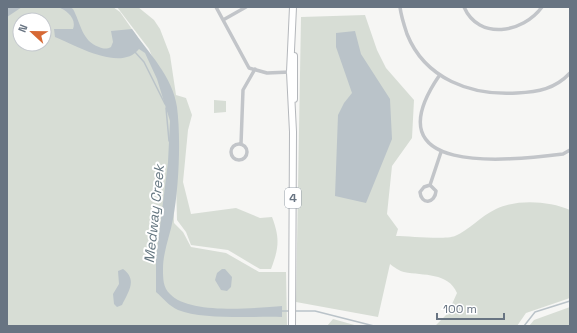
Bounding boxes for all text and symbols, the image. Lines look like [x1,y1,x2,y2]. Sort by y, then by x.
north arrow [12,12,52,52]
text: N [15,22,31,34]
water label: Medway Creek [140,163,168,264]
road number: 4 [285,188,301,208]
scale bar [437,295,504,321]
text: 100 m [443,301,477,317]

